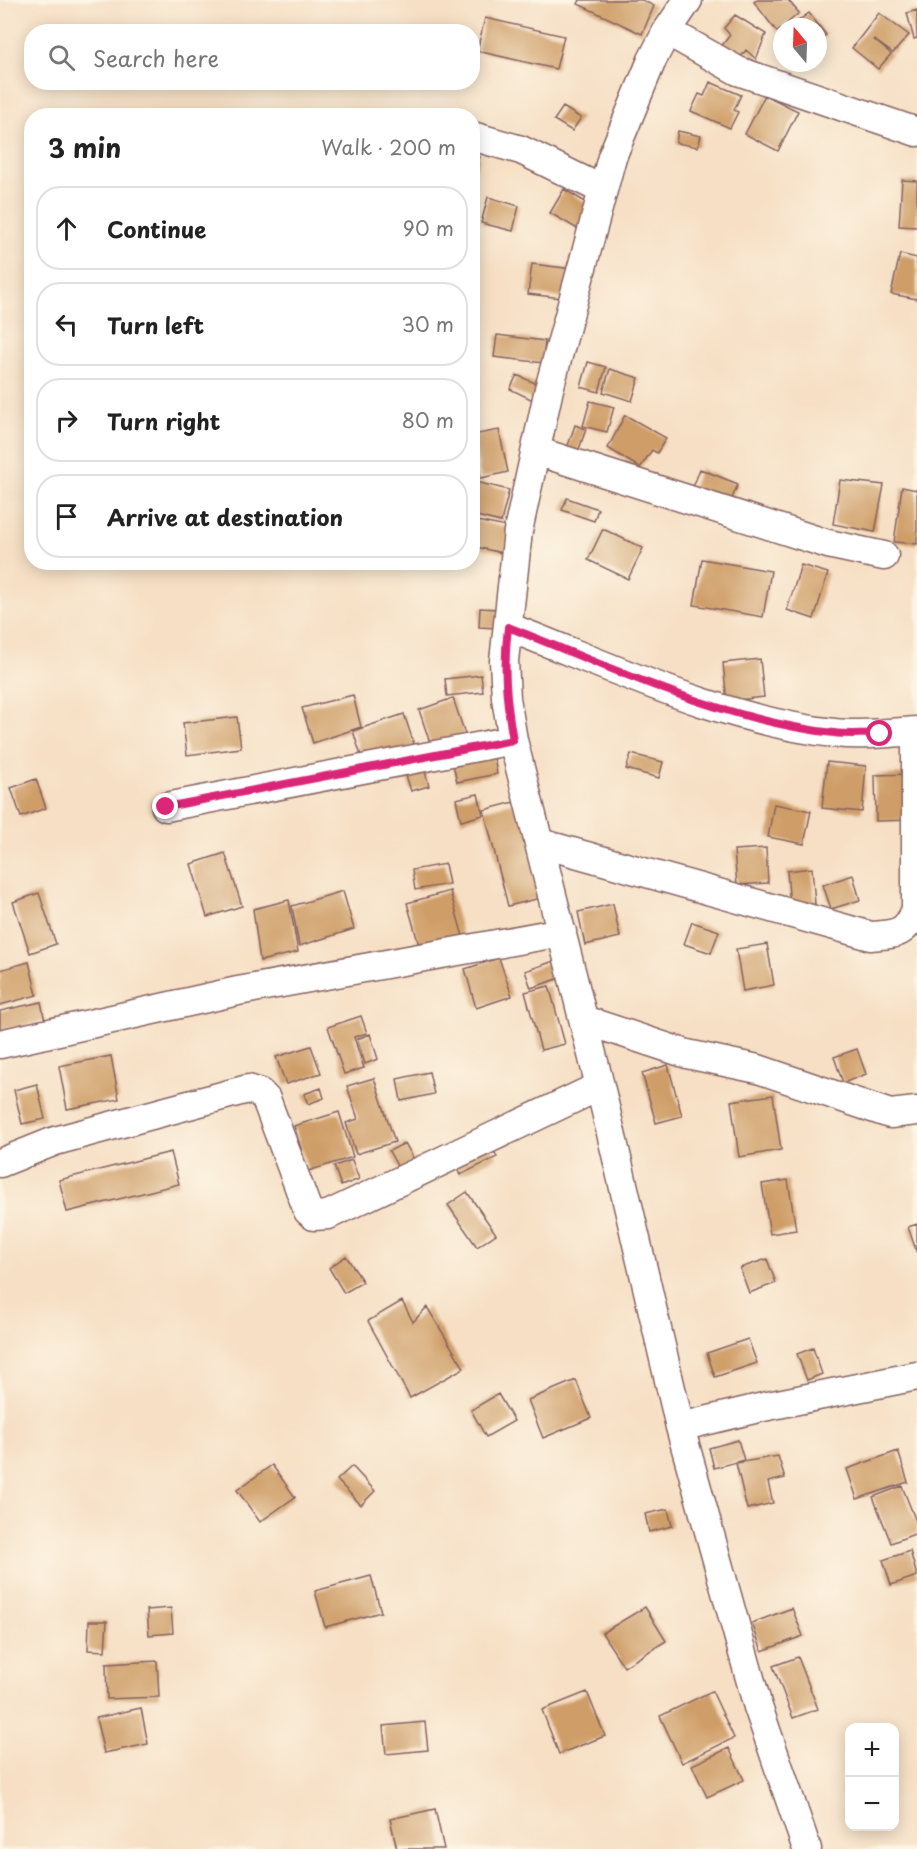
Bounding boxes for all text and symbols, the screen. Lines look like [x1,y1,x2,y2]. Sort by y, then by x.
north arrow [773,18,827,72]
search box [24,24,480,90]
icon: search [45,41,78,74]
text: Search here [93,41,219,74]
text: 3 min [48,128,121,167]
text: Walk · 200 m [321,132,456,162]
icon: ahead [50,212,83,245]
text: Continue [107,212,206,245]
text: 90 m [403,213,454,243]
icon: left [50,308,83,341]
text: Turn left [107,308,204,341]
text: 30 m [401,309,454,339]
icon: right [50,404,83,437]
text: Turn right [107,404,220,437]
text: 80 m [402,405,454,435]
icon: arrive [50,500,83,533]
text: Arrive at destination [107,500,343,533]
route start [866,720,892,746]
route end [152,793,178,819]
map controls [845,1723,899,1831]
button: + [845,1723,899,1777]
button: − [845,1777,899,1831]

